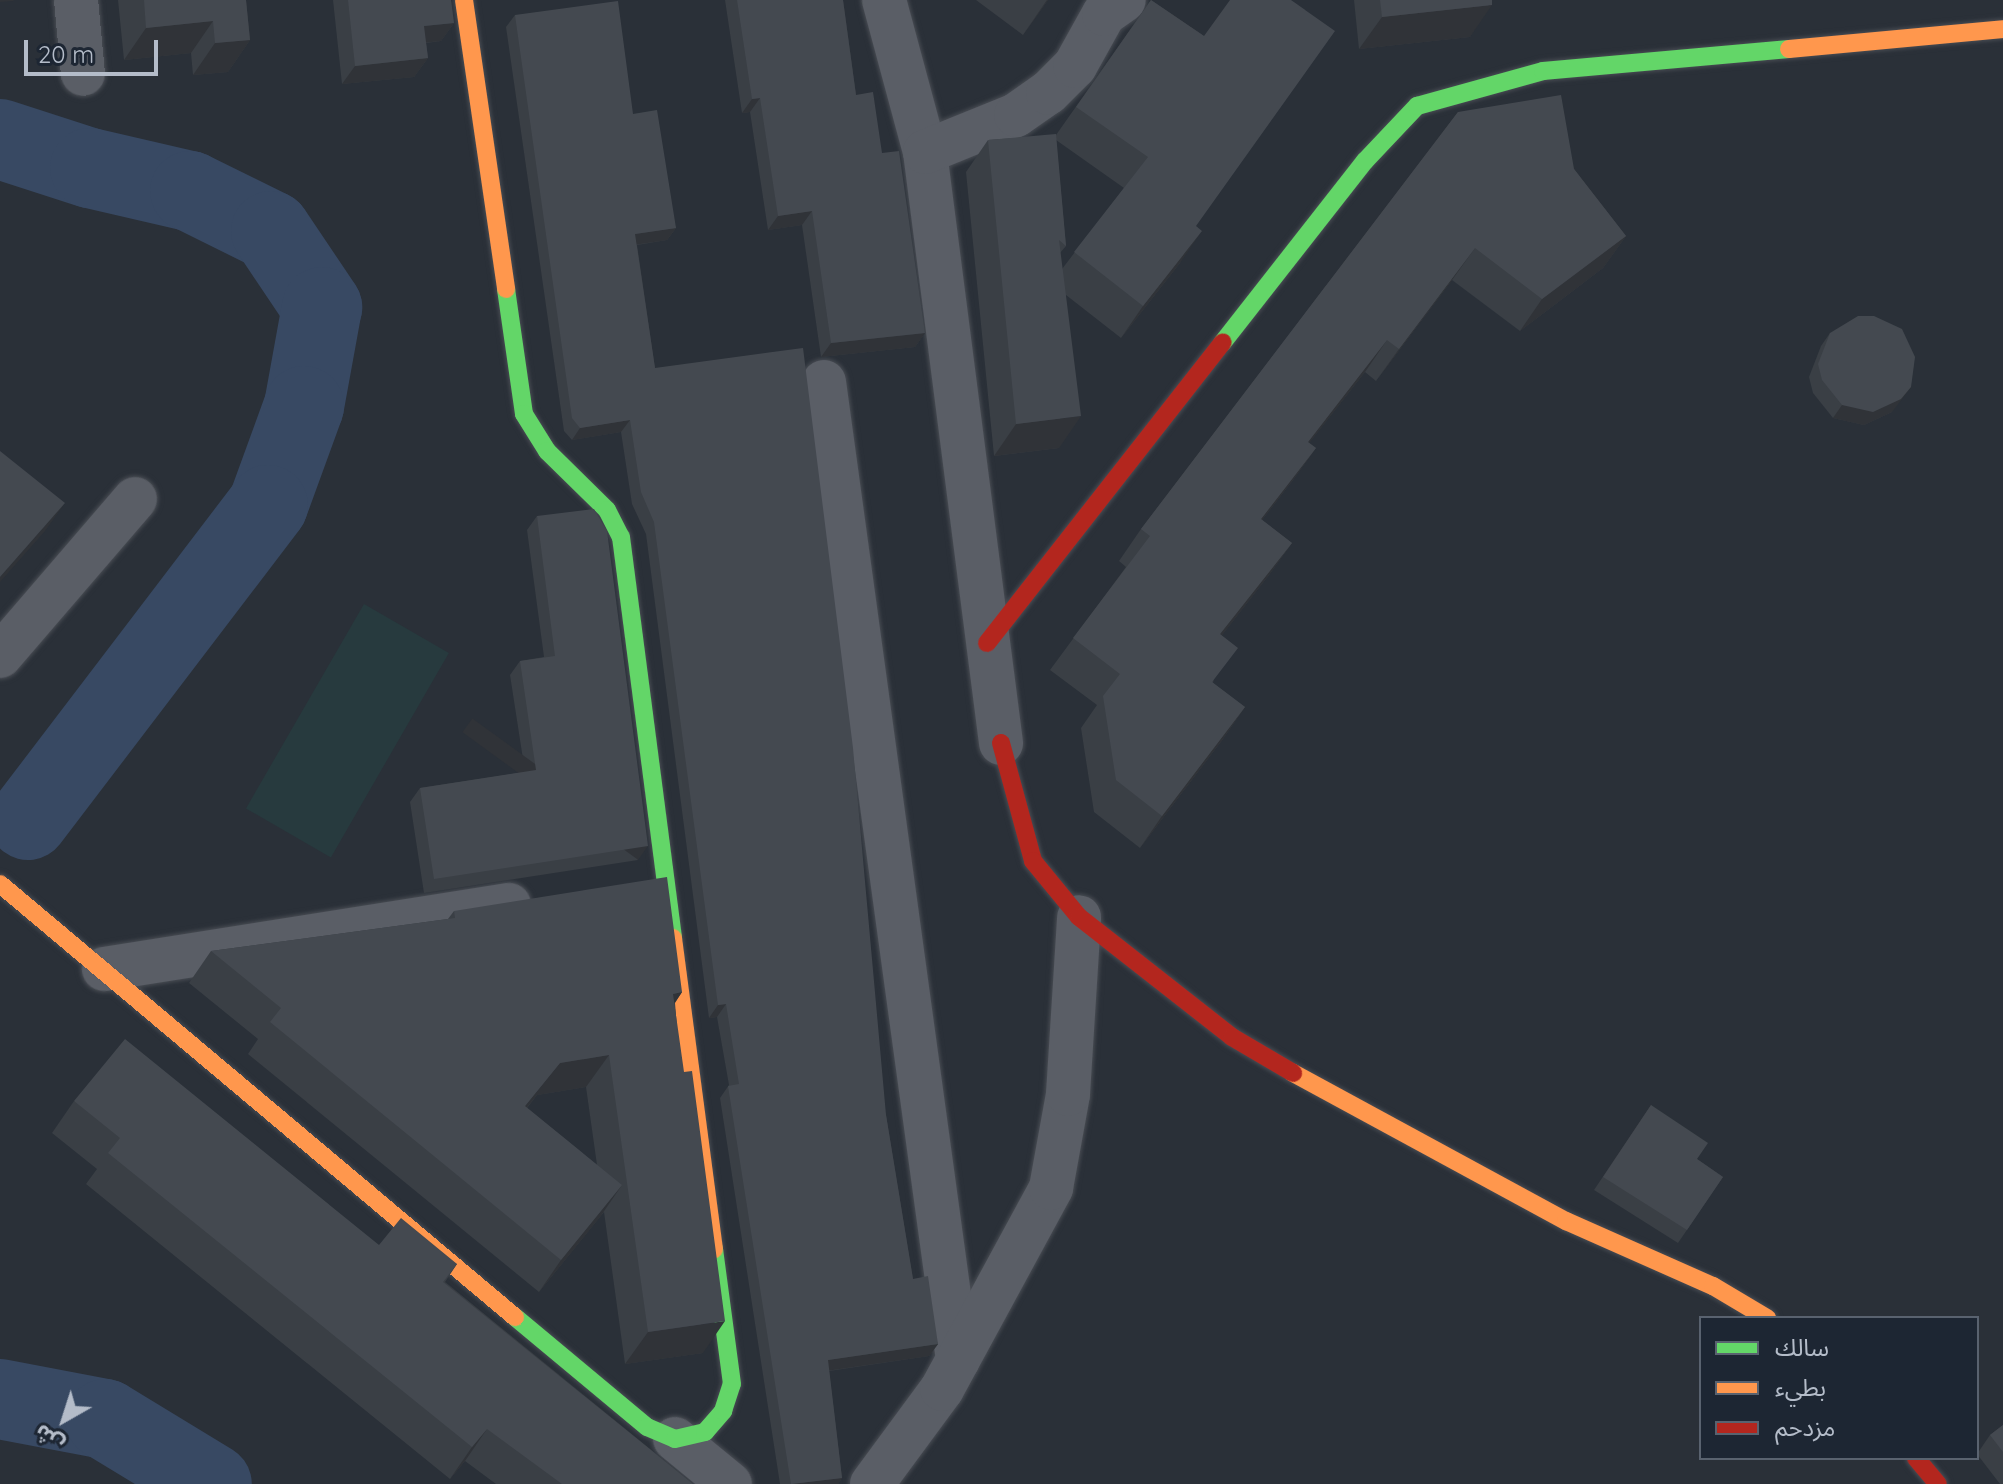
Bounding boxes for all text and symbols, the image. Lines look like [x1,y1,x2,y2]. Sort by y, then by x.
scale bar [28,24,162,74]
text: 20 m [38,39,94,69]
legend [1699,1316,1979,1460]
text: سالك [1775,1332,1829,1362]
text: بطيء [1775,1372,1826,1402]
north arrow [24,1380,104,1460]
text: مزدحم [1775,1412,1835,1442]
text: ش [28,1418,69,1459]

